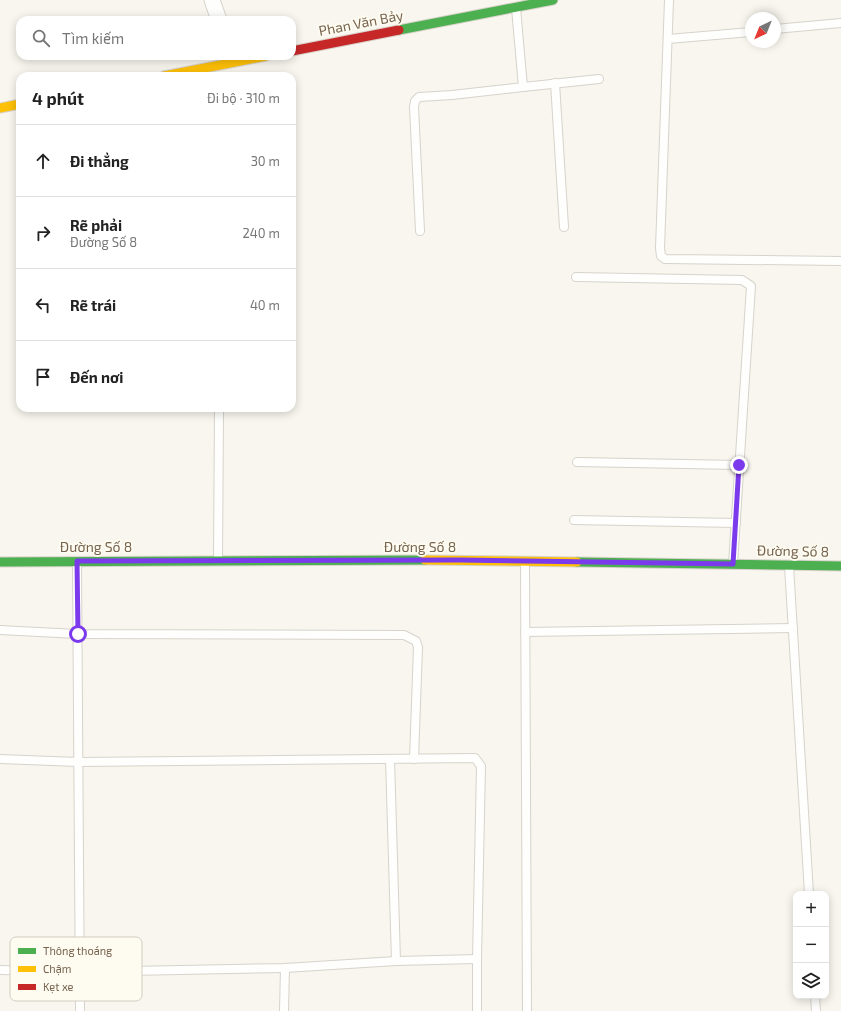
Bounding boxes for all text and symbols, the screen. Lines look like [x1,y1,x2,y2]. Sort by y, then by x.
street label: Phan Văn Bảy [317,6,405,39]
north arrow [745,12,781,48]
search box [16,16,296,60]
icon: search [30,27,52,49]
text: Tìm kiếm [62,29,124,47]
text: 4 phút [32,88,84,108]
text: Đi bộ · 310 m [207,90,280,106]
icon: ahead [32,150,54,172]
text: Đi thẳng [70,152,129,170]
text: 30 m [251,153,280,169]
text: Rẽ phải [70,216,122,234]
icon: right [32,222,54,244]
text: 240 m [243,225,280,241]
text: Đường Số 8 [70,234,137,250]
icon: left [32,294,54,316]
text: Rẽ trái [70,296,116,314]
text: 40 m [250,297,280,313]
icon: arrive [32,366,54,388]
text: Đến nơi [70,368,124,386]
route end [730,456,748,474]
street label: Đường Số 8 [60,538,132,555]
street label: Đường Số 8 [384,538,456,555]
street label: Đường Số 8 [757,541,829,560]
route start [69,625,87,643]
map controls [793,891,829,999]
button: + [793,891,829,927]
button: − [793,927,829,963]
legend [10,937,142,1001]
text: Thông thoáng [43,944,112,957]
text: Chậm [43,962,71,976]
button: layers [793,963,829,999]
text: Kẹt xe [43,980,74,994]

